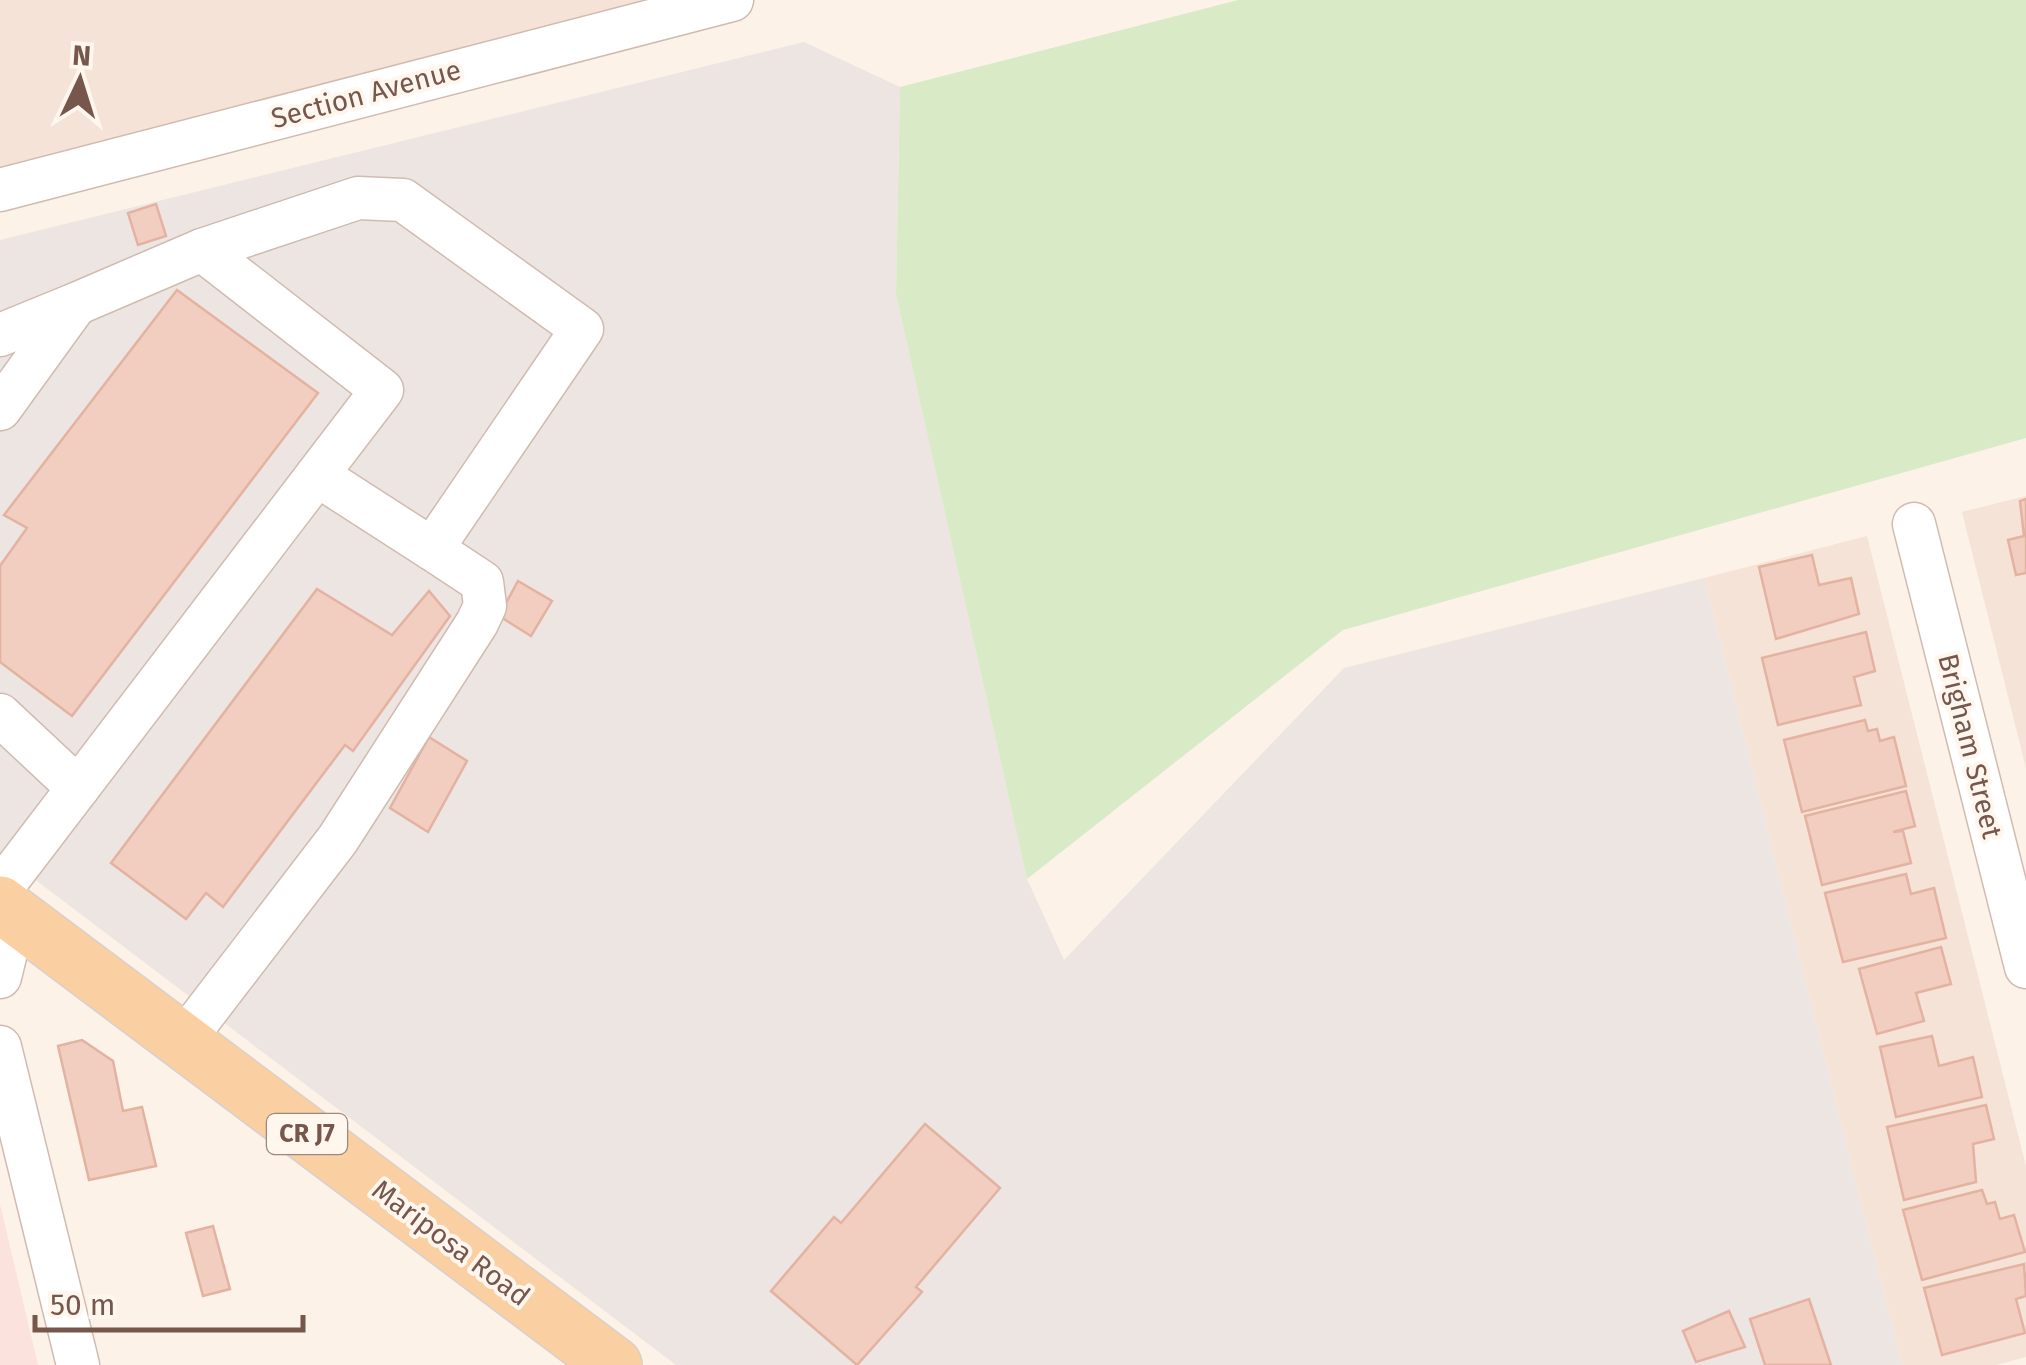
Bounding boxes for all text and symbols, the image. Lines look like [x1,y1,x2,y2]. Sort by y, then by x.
north arrow [30,30,130,130]
text: N [71,38,92,73]
street label: Section Avenue [268,53,464,135]
street label: Brigham Street [1931,650,2009,843]
road number: CR J7 [267,1114,347,1154]
street label: Mariposa Road [366,1173,536,1313]
scale bar [35,1270,302,1332]
text: 50 m [50,1287,115,1323]

